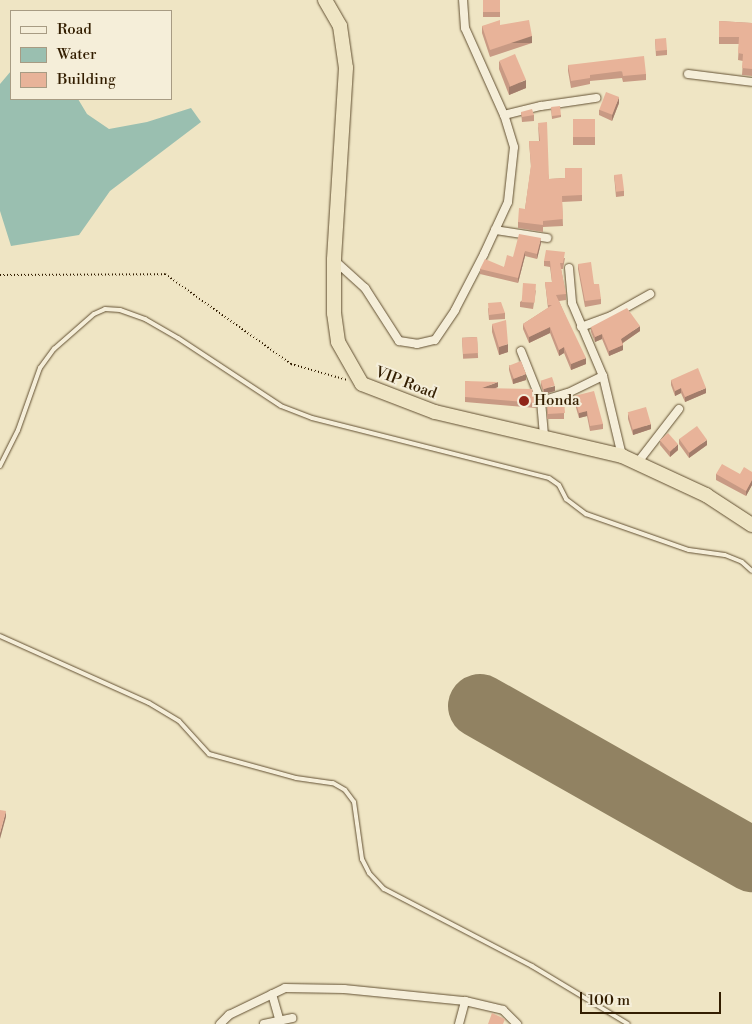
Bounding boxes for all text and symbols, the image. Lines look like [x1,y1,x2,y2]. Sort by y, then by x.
legend [10,10,172,100]
text: Road [57,20,92,39]
text: Water [57,45,96,64]
text: Building [57,70,116,89]
street label: VIP Road [373,363,439,403]
place label: Honda [534,392,579,410]
marker: Honda [518,395,530,407]
scale bar [582,982,723,1014]
text: 100 m [588,991,630,1010]

